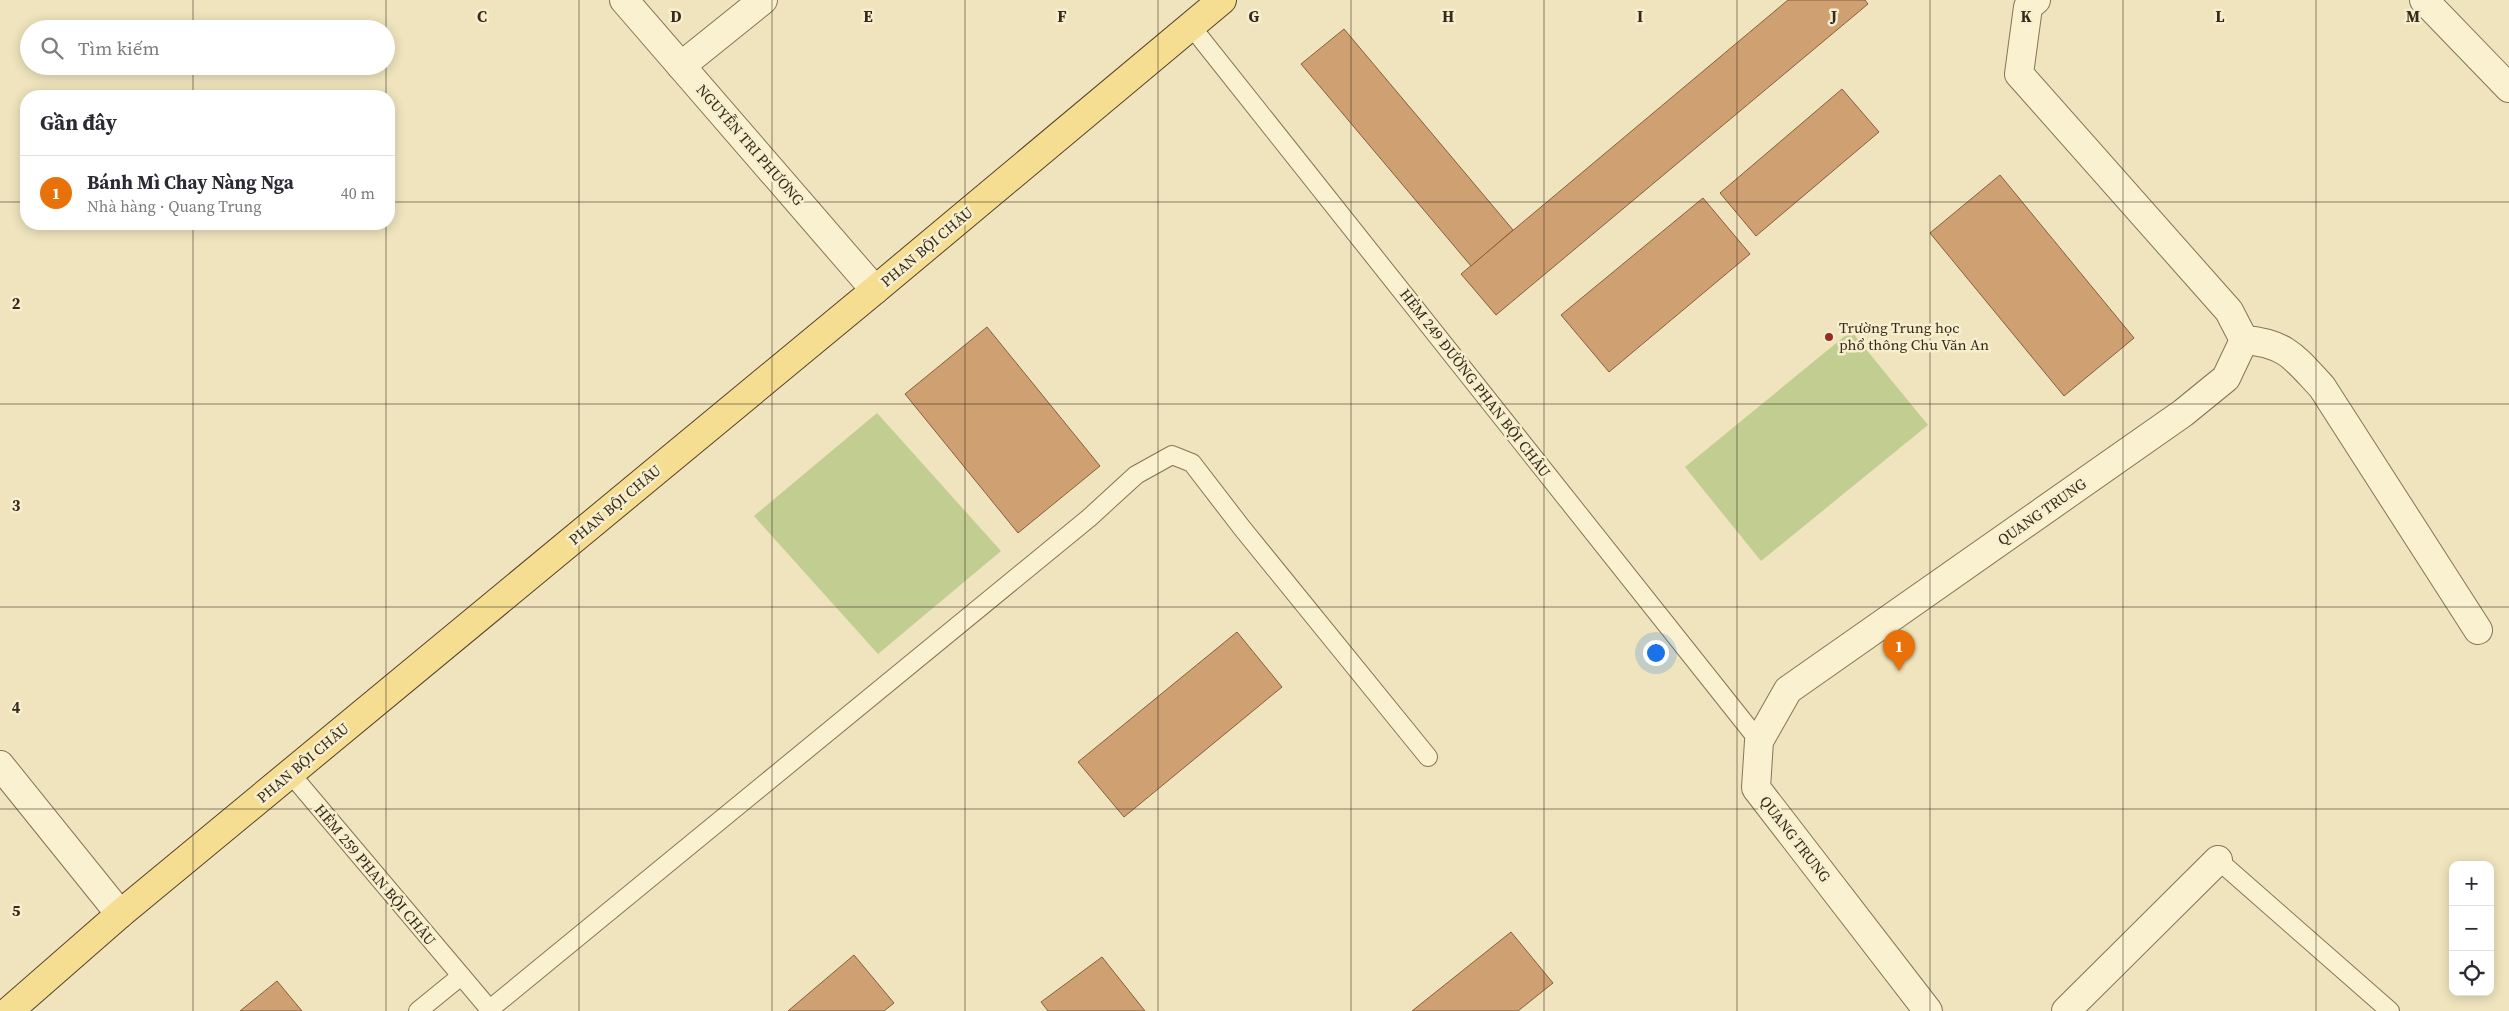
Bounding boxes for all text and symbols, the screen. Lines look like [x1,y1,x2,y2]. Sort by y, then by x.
text: C [477,5,487,27]
text: D [670,5,682,27]
text: E [863,5,873,27]
text: F [1057,5,1067,27]
text: G [1249,5,1260,27]
text: H [1442,5,1454,27]
text: I [1637,5,1643,27]
text: J [1830,5,1837,27]
text: K [2020,5,2032,27]
text: L [2215,5,2225,27]
text: M [2406,5,2420,27]
search box [20,20,395,75]
icon: search [38,34,66,62]
text: Tìm kiếm [78,35,160,61]
street label: NGUYỄN TRI PHƯƠNG [692,79,809,210]
text: Gần đây [40,108,117,137]
text: Bánh Mì Chay Nàng Nga [87,169,294,195]
text: 1 [52,182,60,204]
text: 40 m [341,182,375,204]
text: Nhà hàng · Quang Trung [87,195,262,217]
street label: PHAN BỘI CHÂU [876,202,977,291]
street label: HẺM 249 ĐƯỜNG PHAN BỘI CHÂU [1395,284,1556,481]
text: 2 [12,292,21,314]
place label: Trường Trung học phổ thông Chu Văn An [1839,317,1989,355]
marker: Trường Trung học phổ thông Chu Văn An [1823,331,1835,343]
street label: PHAN BỘI CHÂU [564,460,665,549]
street label: QUANG TRUNG [1993,473,2090,550]
text: 3 [12,494,21,516]
pin: 1 [1883,630,1915,671]
your location [1643,640,1669,666]
text: 4 [12,696,21,718]
street label: PHAN BỘI CHÂU [252,718,353,807]
street label: QUANG TRUNG [1755,791,1836,886]
street label: HẺM 259 PHAN BỘI CHÂU [310,800,441,950]
map controls [2449,861,2494,996]
button: + [2449,861,2494,906]
text: 5 [12,899,21,921]
button: − [2449,906,2494,951]
button: locate [2449,951,2494,996]

